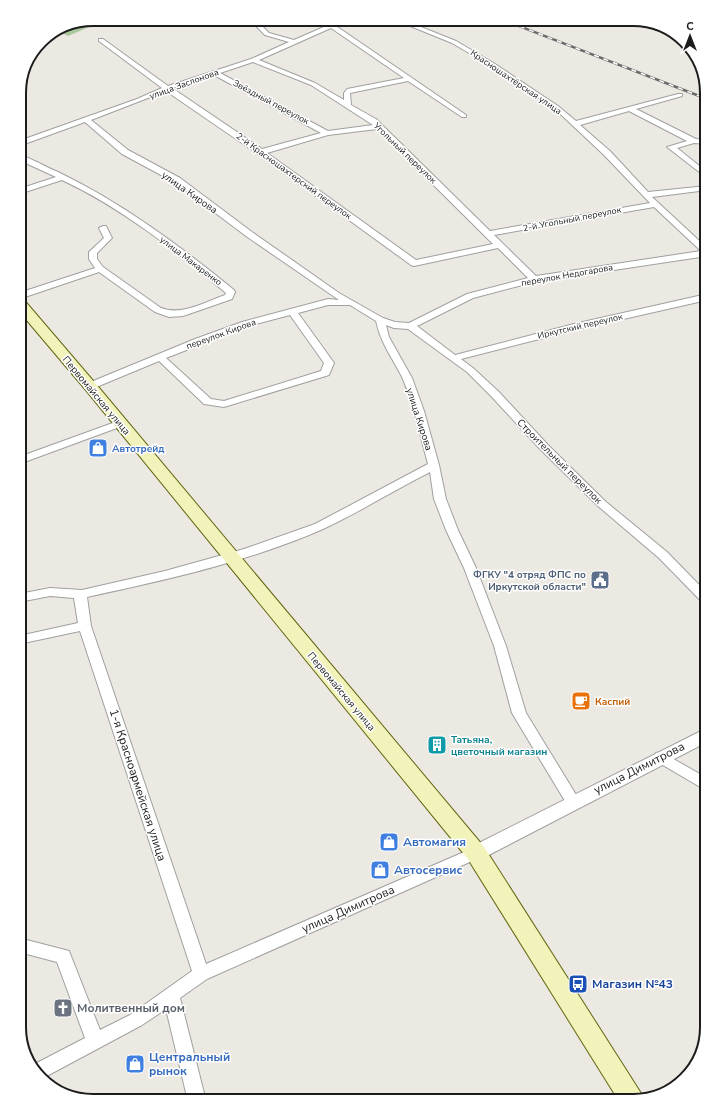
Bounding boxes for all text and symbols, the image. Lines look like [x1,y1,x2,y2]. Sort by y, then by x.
north arrow [670,16,710,56]
text: С [686,19,694,34]
street label: Красношахтёрская улица [468,47,564,117]
street label: улица Заслонова [148,66,220,102]
street label: Звёздный переулок [231,77,311,127]
street label: Угольный переулок [370,119,439,186]
street label: 2-й Красношахтерский переулок [234,130,354,222]
street label: улица Кирова [159,168,220,217]
street label: 2-й Угольный переулок [522,204,623,234]
street label: улица Макаренко [157,234,225,288]
street label: переулок Недогарова [520,261,614,289]
street label: Иркутский переулок [536,310,624,342]
street label: переулок Кирова [185,316,258,352]
street label: Первомайская улица [59,353,133,438]
street label: улица Кирова [402,386,436,452]
street label: Строительный переулок [514,416,606,508]
shop icon: Автотрейд [87,437,109,459]
place label: Автотрейд [112,442,164,456]
place label: ФГКУ "4 отряд ФПС по Иркутской области" [473,568,586,594]
public building icon: ФГКУ "4 отряд ФПС по Иркутской области" [589,569,611,591]
street label: Первомайская улица [304,649,378,734]
cafe icon: Каспий [570,690,592,712]
place label: Каспий [595,695,630,709]
street label: 1-я Красноармейская улица [106,707,170,863]
place label: Татьяна, цветочный магазин [451,733,547,759]
building icon: Татьяна, цветочный магазин [426,734,448,756]
street label: улица Димитрова [591,738,687,798]
shop icon: Автомагия [378,831,400,853]
place label: Автомагия [403,834,466,850]
shop icon: Автосервис [369,859,391,881]
place label: Автосервис [394,862,462,878]
street label: улица Димитрова [299,881,397,937]
bus stop icon: Магазин №43 [567,973,589,995]
place label: Магазин №43 [592,976,673,992]
church icon: Молитвенный дом [52,997,74,1019]
place label: Молитвенный дом [77,1000,185,1016]
place label: Центральный рынок [149,1049,230,1079]
shop icon: Центральный рынок [124,1053,146,1075]

